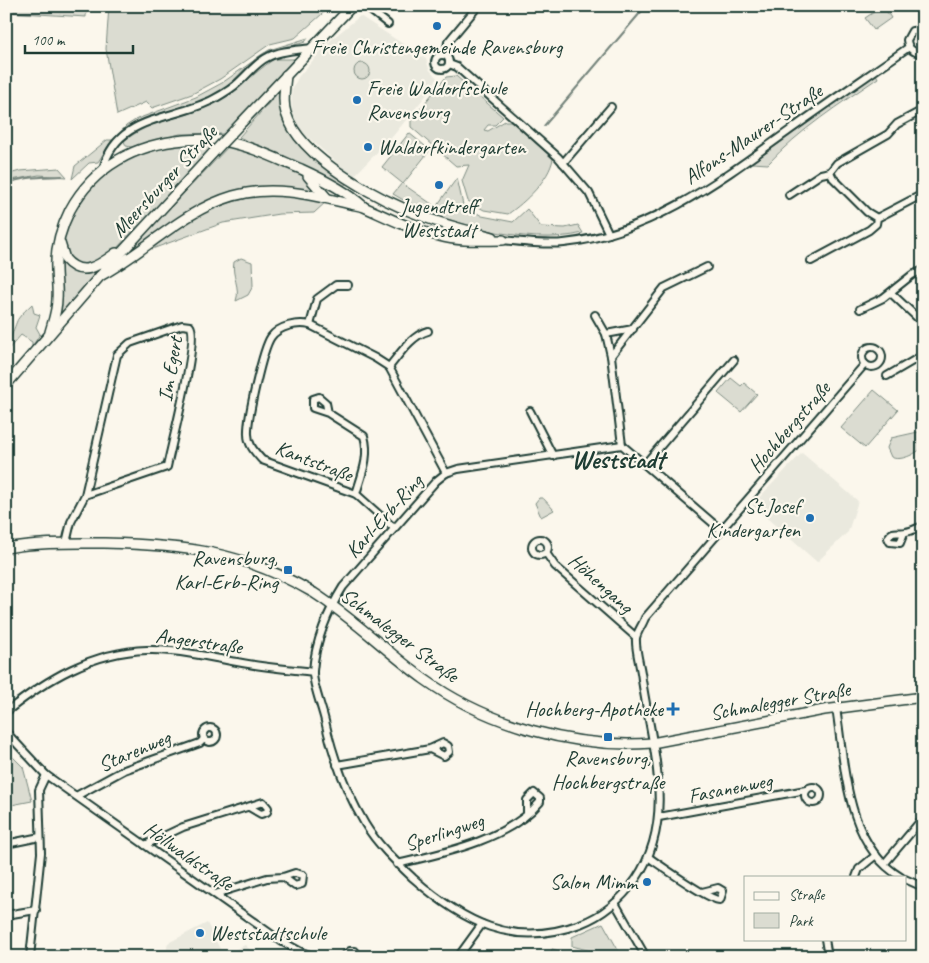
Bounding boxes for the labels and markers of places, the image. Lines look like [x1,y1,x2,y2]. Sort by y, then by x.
marker: Freie Christengemeinde Ravensburg [431,20,443,32]
place label: Freie Christengemeinde Ravensburg [311,34,564,60]
place label: Freie Waldorfschule Ravensburg [367,75,509,125]
marker: Freie Waldorfschule Ravensburg [351,94,363,106]
place label: Waldorfkindergarten [378,134,527,160]
marker: Waldorfkindergarten [362,141,374,153]
marker: Jugendtreff Weststadt [433,179,445,191]
place label: Jugendtreff Weststadt [399,193,482,243]
place label: St.Josef Kindergarten [706,493,804,543]
marker: St.Josef Kindergarten [804,512,816,524]
place label: Ravensburg, Karl-Erb-Ring [174,545,280,595]
marker: Ravensburg, Karl-Erb-Ring [282,564,294,576]
place label: Hochberg-Apotheke [525,696,664,722]
marker: Hochberg-Apotheke [667,703,679,715]
marker: Ravensburg, Hochbergstraße [602,731,614,743]
place label: Ravensburg, Hochbergstraße [552,745,667,795]
place label: Salon Mimm [550,869,639,895]
marker: Salon Mimm [641,876,653,888]
place label: Weststadtschule [210,920,328,946]
marker: Weststadtschule [194,927,206,939]

